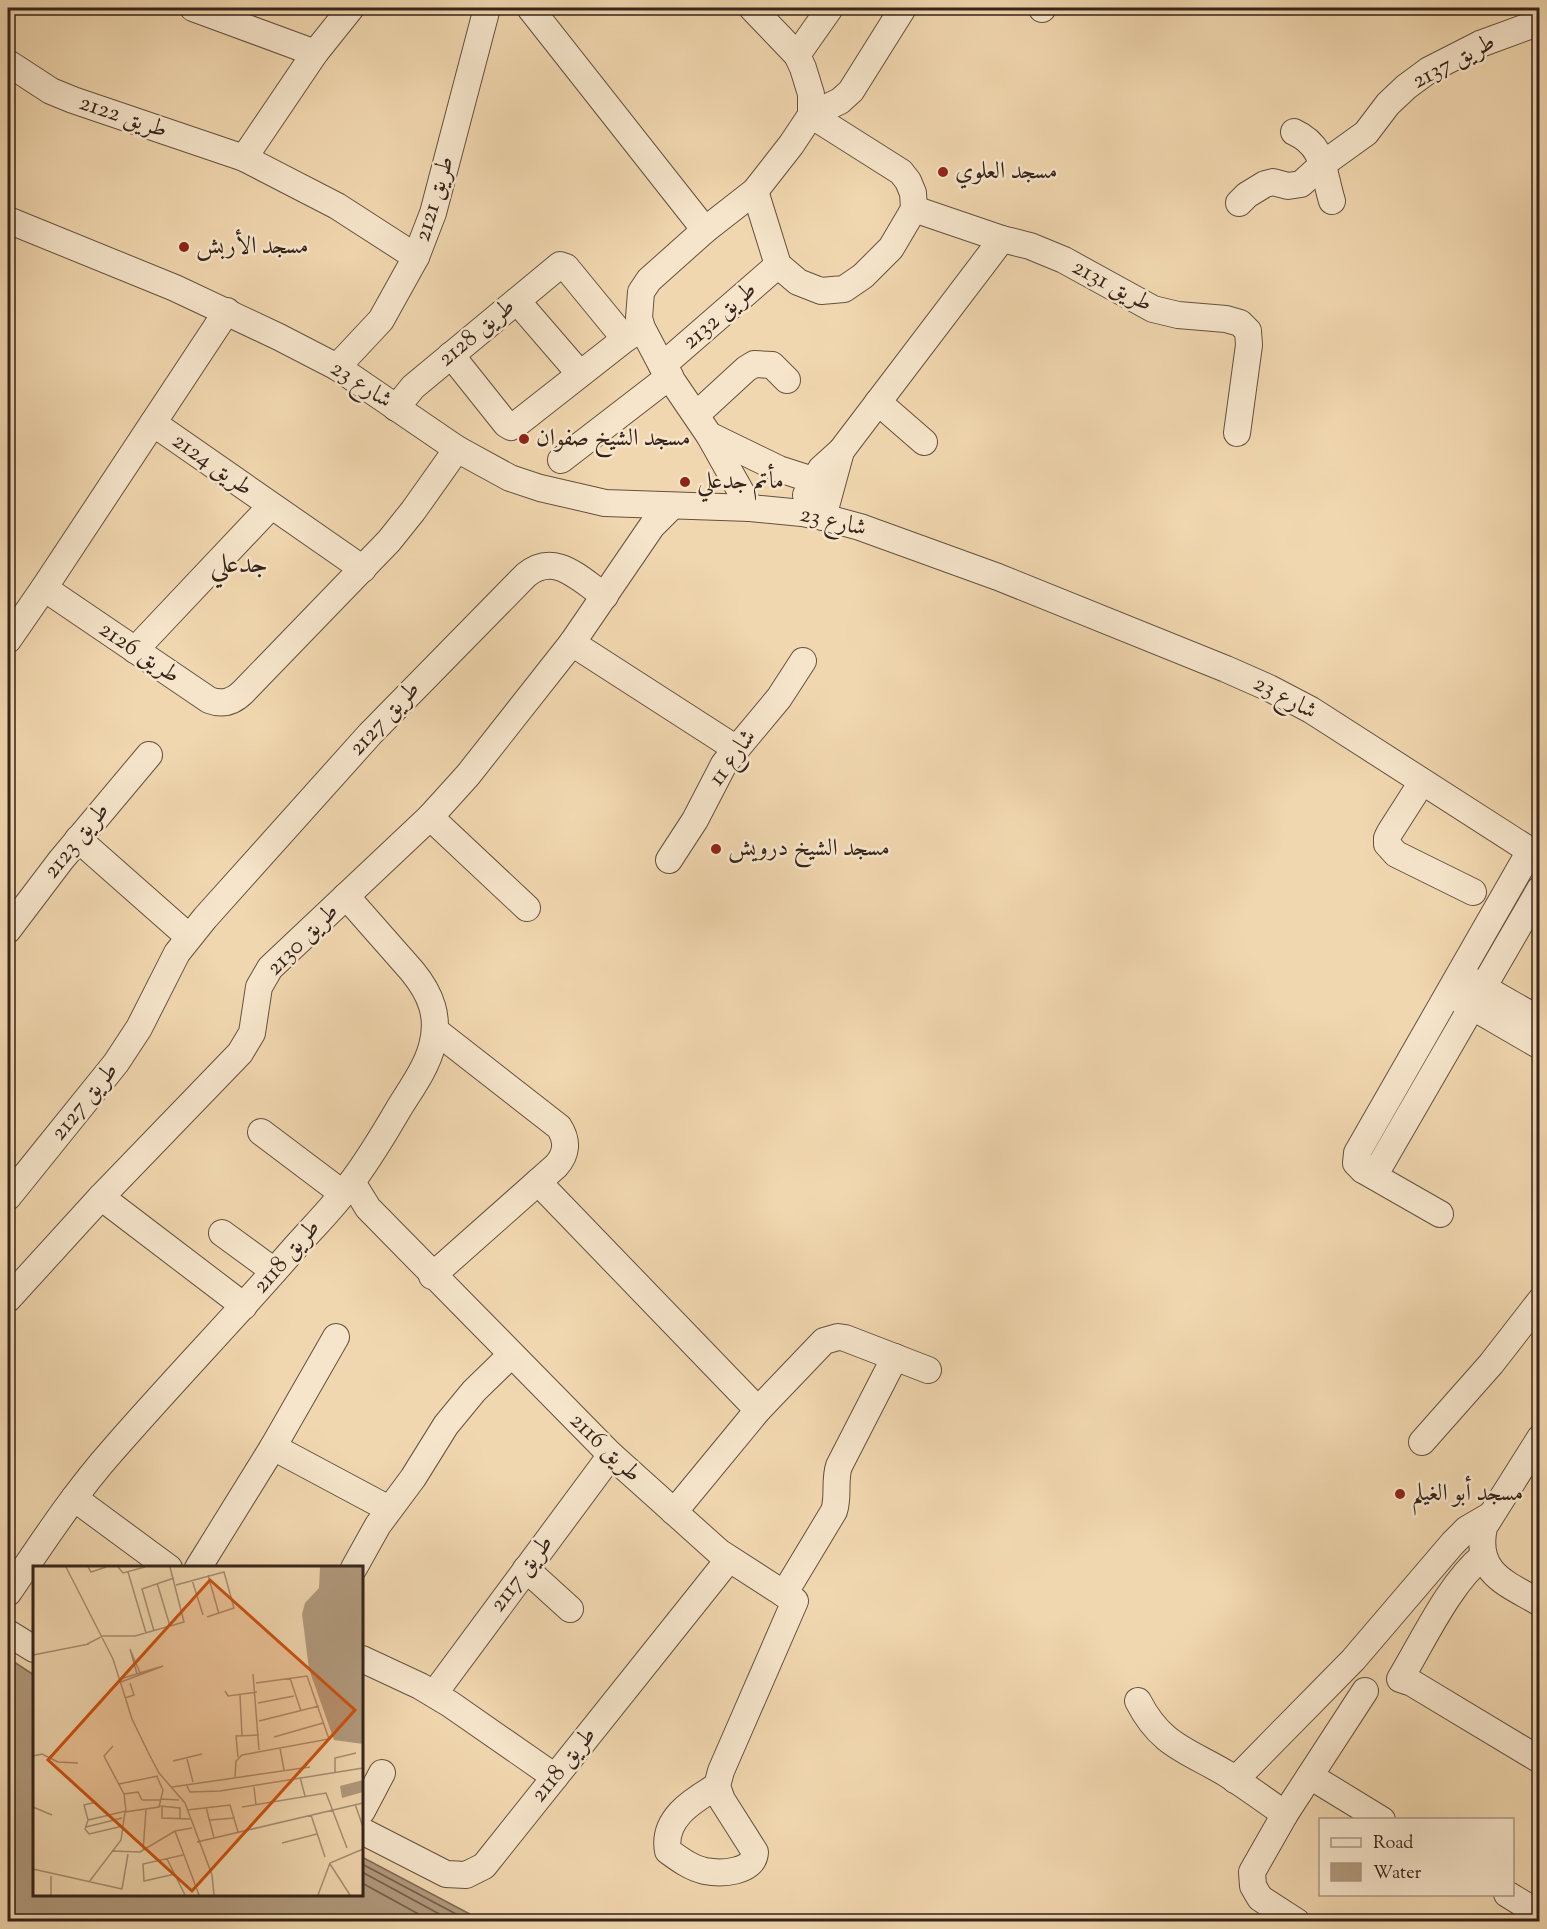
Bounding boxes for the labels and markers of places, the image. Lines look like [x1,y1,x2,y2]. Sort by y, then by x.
place label: مسجد العلوي [955,155,1057,189]
marker: مسجد العلوي [936,165,950,179]
place label: مسجد الأربش [196,229,309,264]
marker: مسجد الأربش [177,240,191,254]
place label: مسجد الشيخ صفوان [536,422,691,458]
marker: مسجد الشيخ صفوان [517,432,531,446]
place label: مأتم جدعلي [697,463,784,503]
marker: مأتم جدعلي [678,475,692,489]
place label: مسجد الشيخ درويش [728,832,890,868]
marker: مسجد الشيخ درويش [709,842,723,856]
place label: مسجد أبو الغيلم [1412,1475,1523,1516]
marker: مسجد أبو الغيلم [1393,1487,1407,1501]

